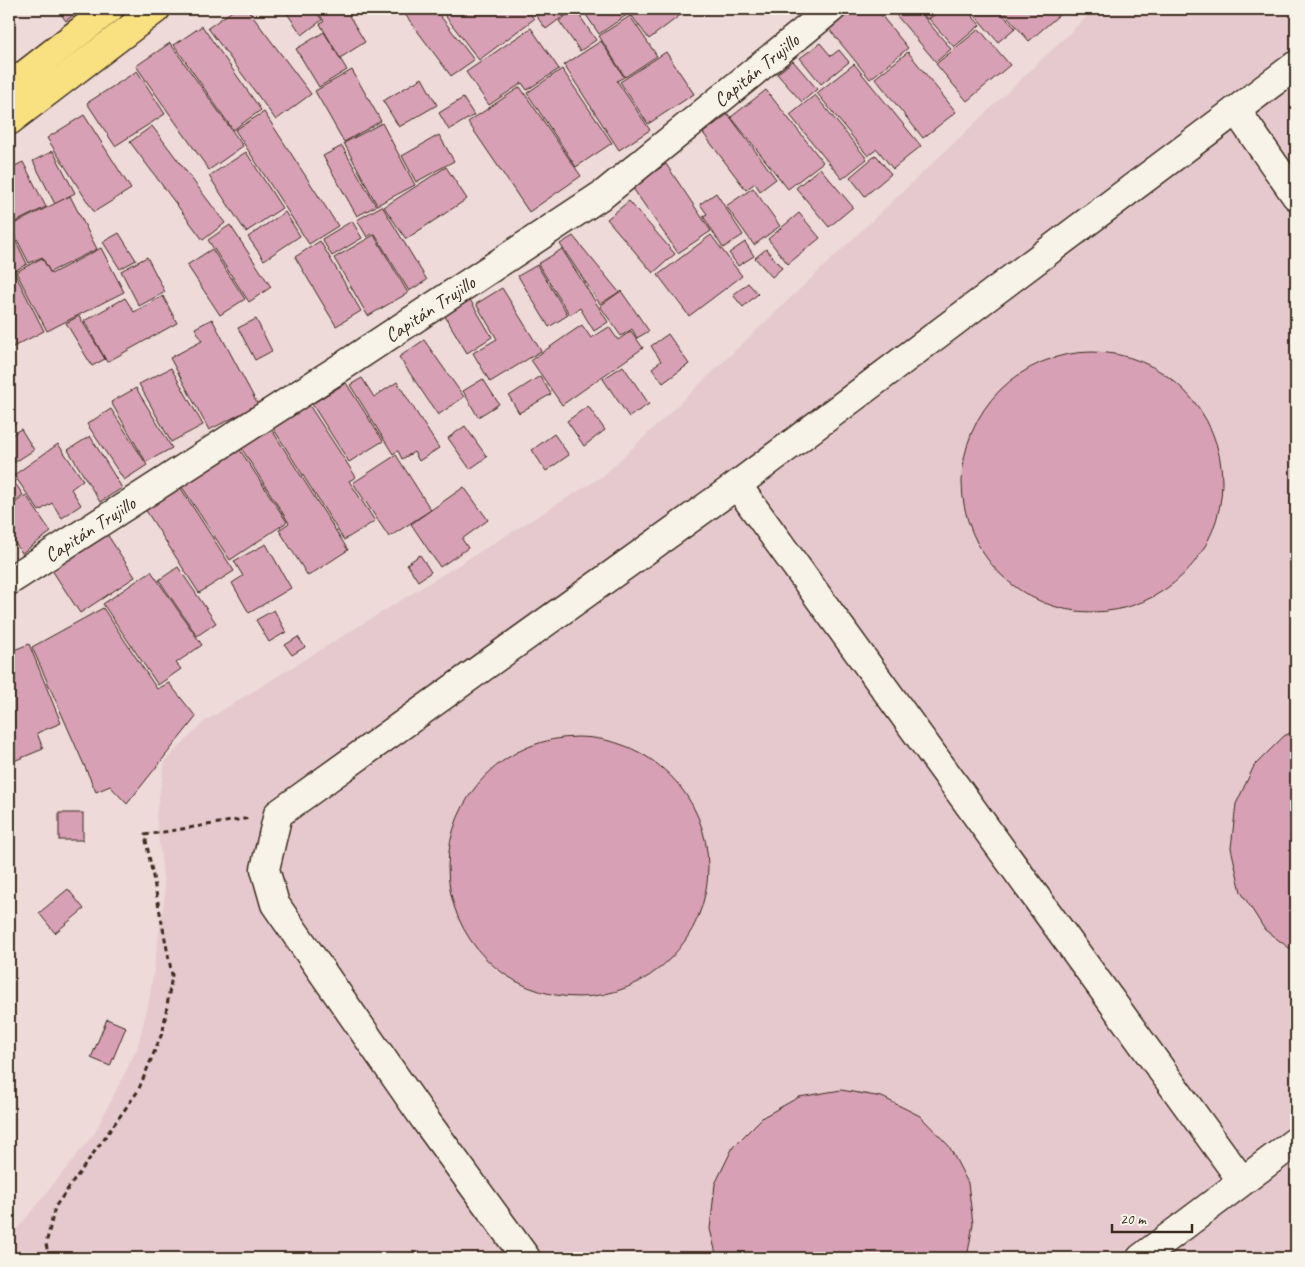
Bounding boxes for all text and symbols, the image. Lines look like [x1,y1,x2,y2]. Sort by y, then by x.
street label: Capitán Trujillo [708,28,805,113]
street label: Capitán Trujillo [380,270,481,348]
street label: Capitán Trujillo [40,491,141,568]
scale bar [1112,1202,1192,1234]
text: 20 m [1120,1210,1147,1229]

